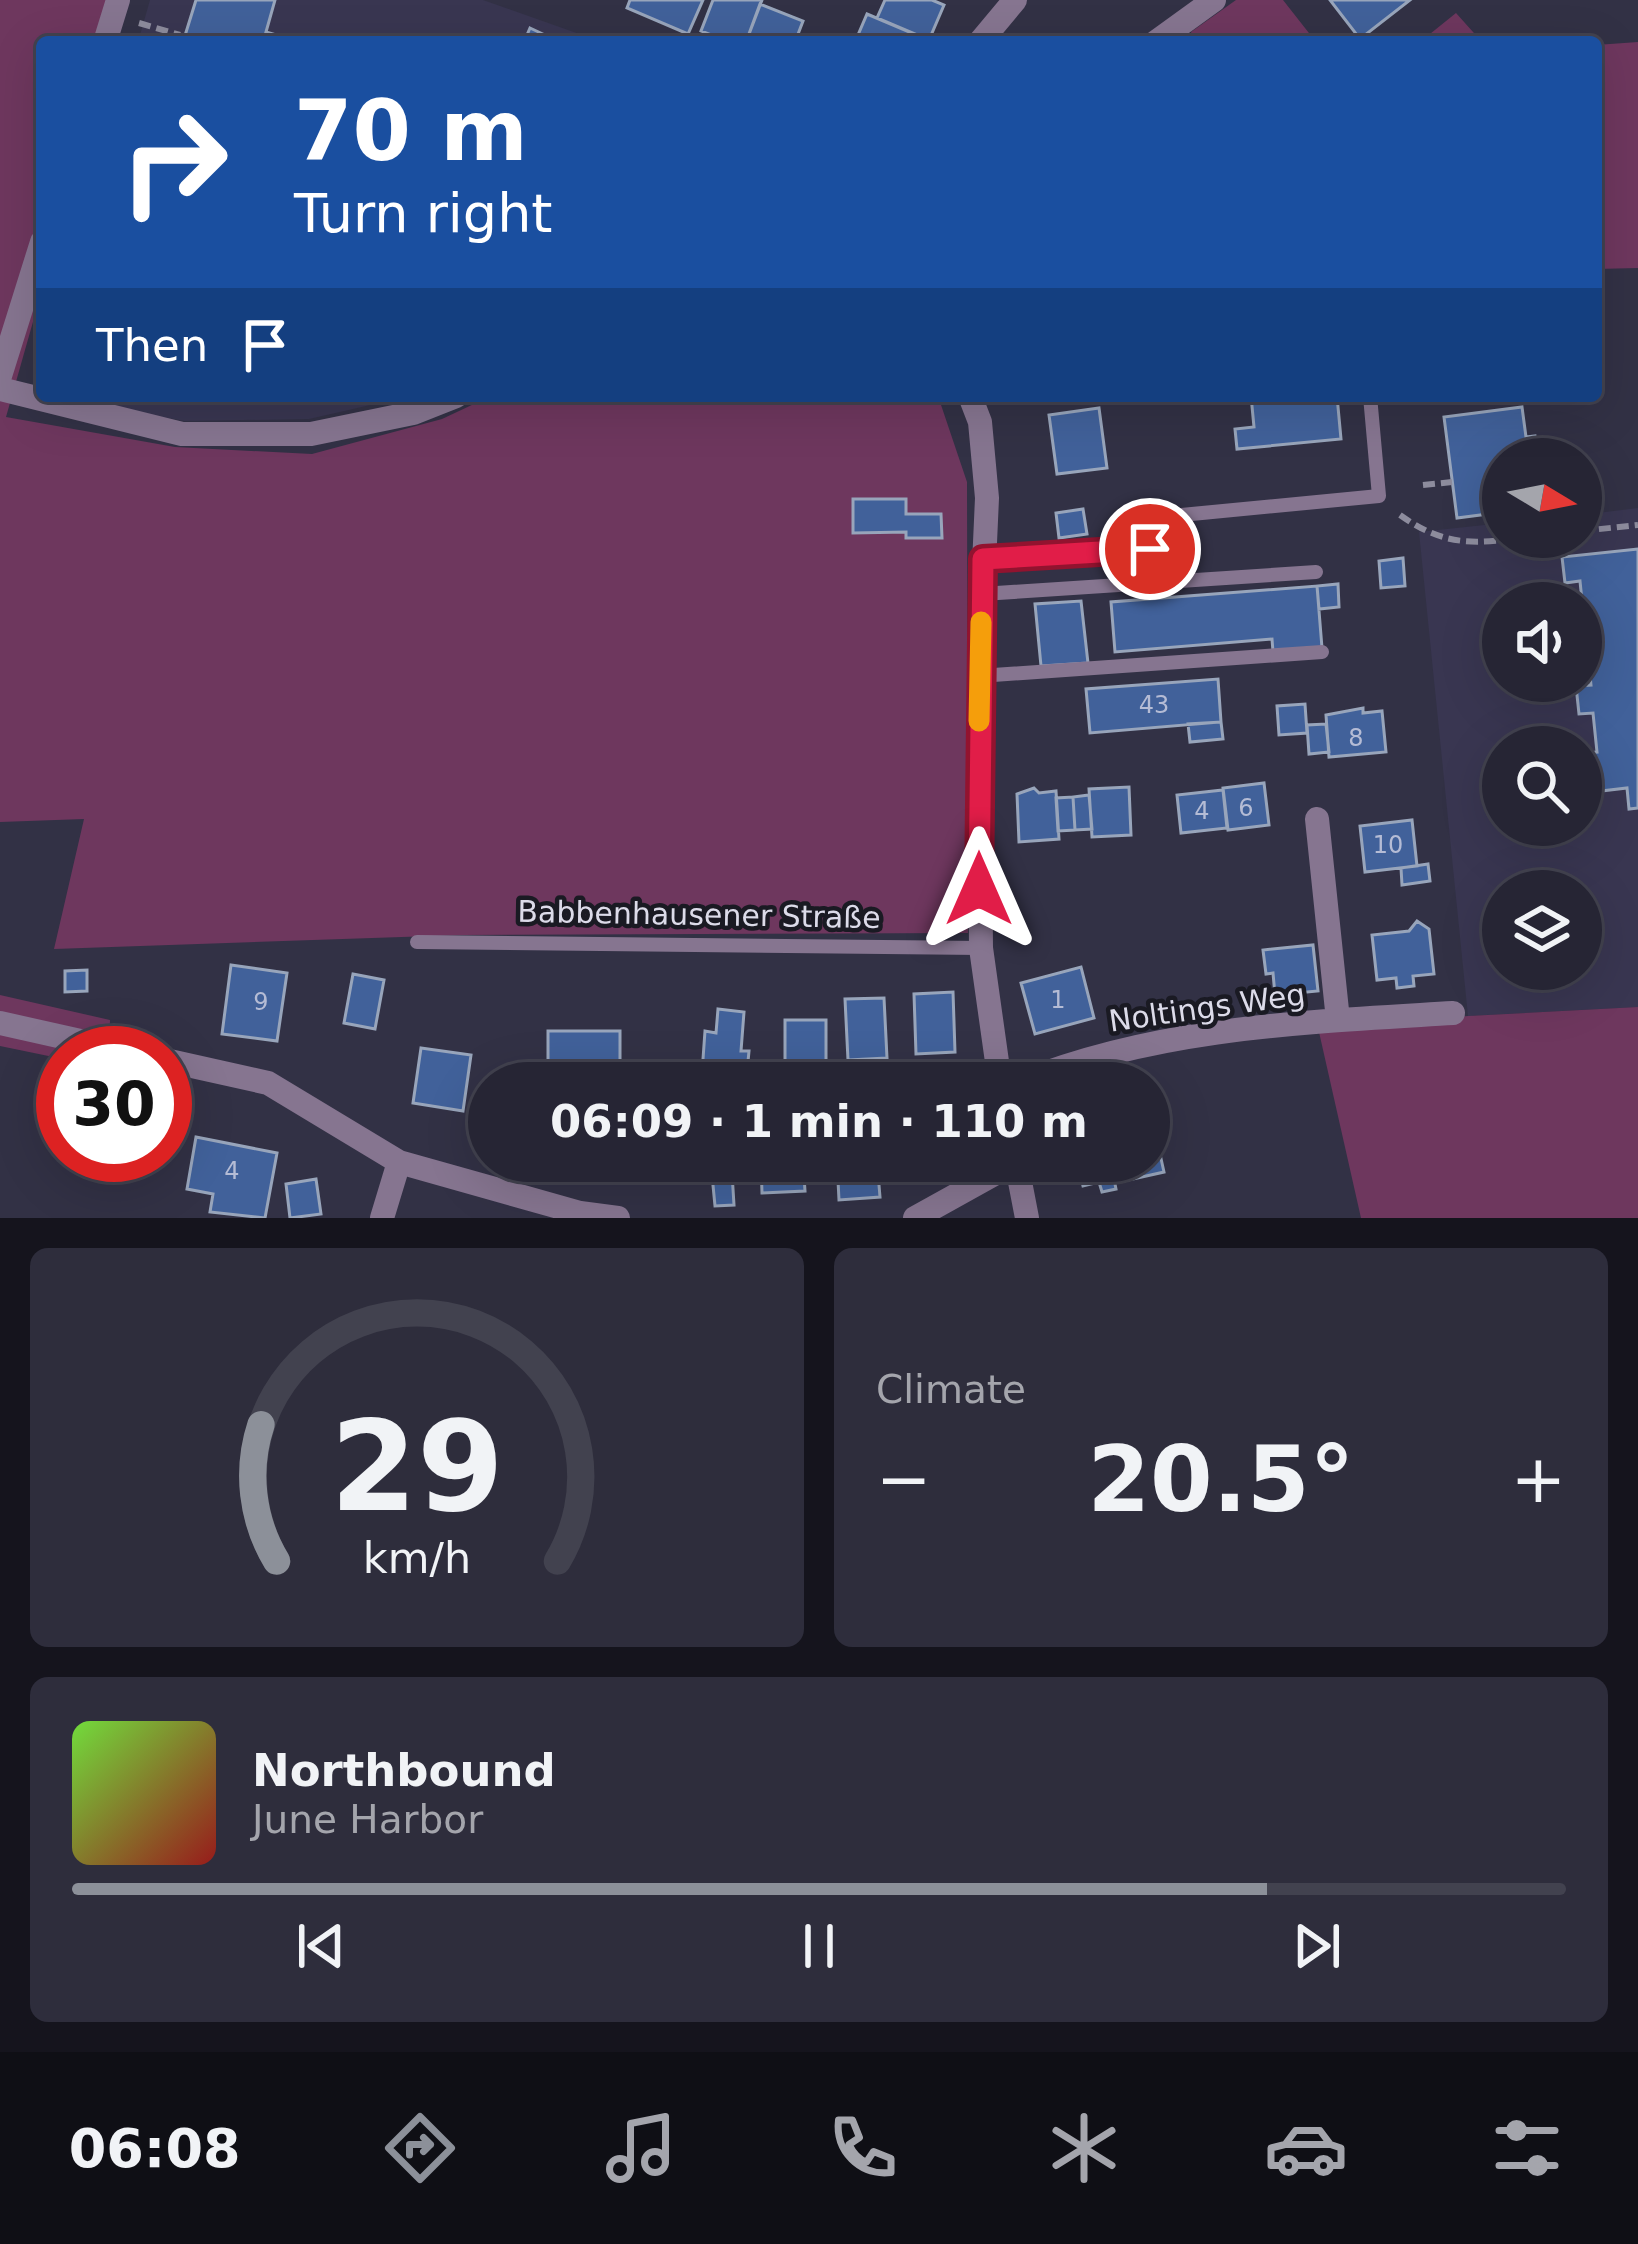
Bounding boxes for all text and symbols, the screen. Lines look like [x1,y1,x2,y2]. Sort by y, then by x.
text: 70 m [294,82,528,180]
icon: right [96,84,252,240]
text: Turn right [294,182,553,245]
icon: arrive [232,312,298,378]
text: Then [96,319,208,372]
north arrow [1482,438,1602,558]
map controls [1482,438,1602,990]
pin [1099,498,1201,600]
icon: arrive [1117,516,1183,582]
button: sound [1482,582,1602,702]
house number: 43 [1139,691,1169,719]
house number: 8 [1348,724,1364,752]
button: search [1482,726,1602,846]
house number: 6 [1238,794,1254,822]
house number: 4 [1194,797,1210,825]
position arrow [916,826,1042,952]
house number: 10 [1373,831,1403,859]
button: layers [1482,870,1602,990]
street label: Babbenhausener Straße [517,894,881,935]
street label: Noltings Weg [1107,976,1307,1039]
house number: 1 [1050,986,1066,1014]
house number: 9 [253,988,269,1016]
speed limit sign: 30 [36,1026,192,1182]
text: 06:09 · 1 min · 110 m [550,1095,1088,1148]
house number: 4 [224,1157,240,1185]
text: Climate [876,1367,1026,1412]
text: 29 [330,1394,504,1539]
text: 20.5° [1087,1427,1355,1532]
text: − [876,1441,931,1518]
text: + [1511,1441,1566,1518]
text: km/h [363,1532,471,1582]
text: Northbound [252,1744,556,1797]
text: June Harbor [252,1797,483,1842]
icon: previous [288,1913,354,1979]
icon: pause [786,1913,852,1979]
icon: next [1284,1913,1350,1979]
icon: directions [378,2106,462,2190]
icon: music [599,2106,683,2190]
icon: phone [821,2106,905,2190]
icon: climate [1042,2106,1126,2190]
icon: car [1264,2106,1348,2190]
icon: filters [1485,2106,1569,2190]
text: 06:08 [69,2117,241,2180]

